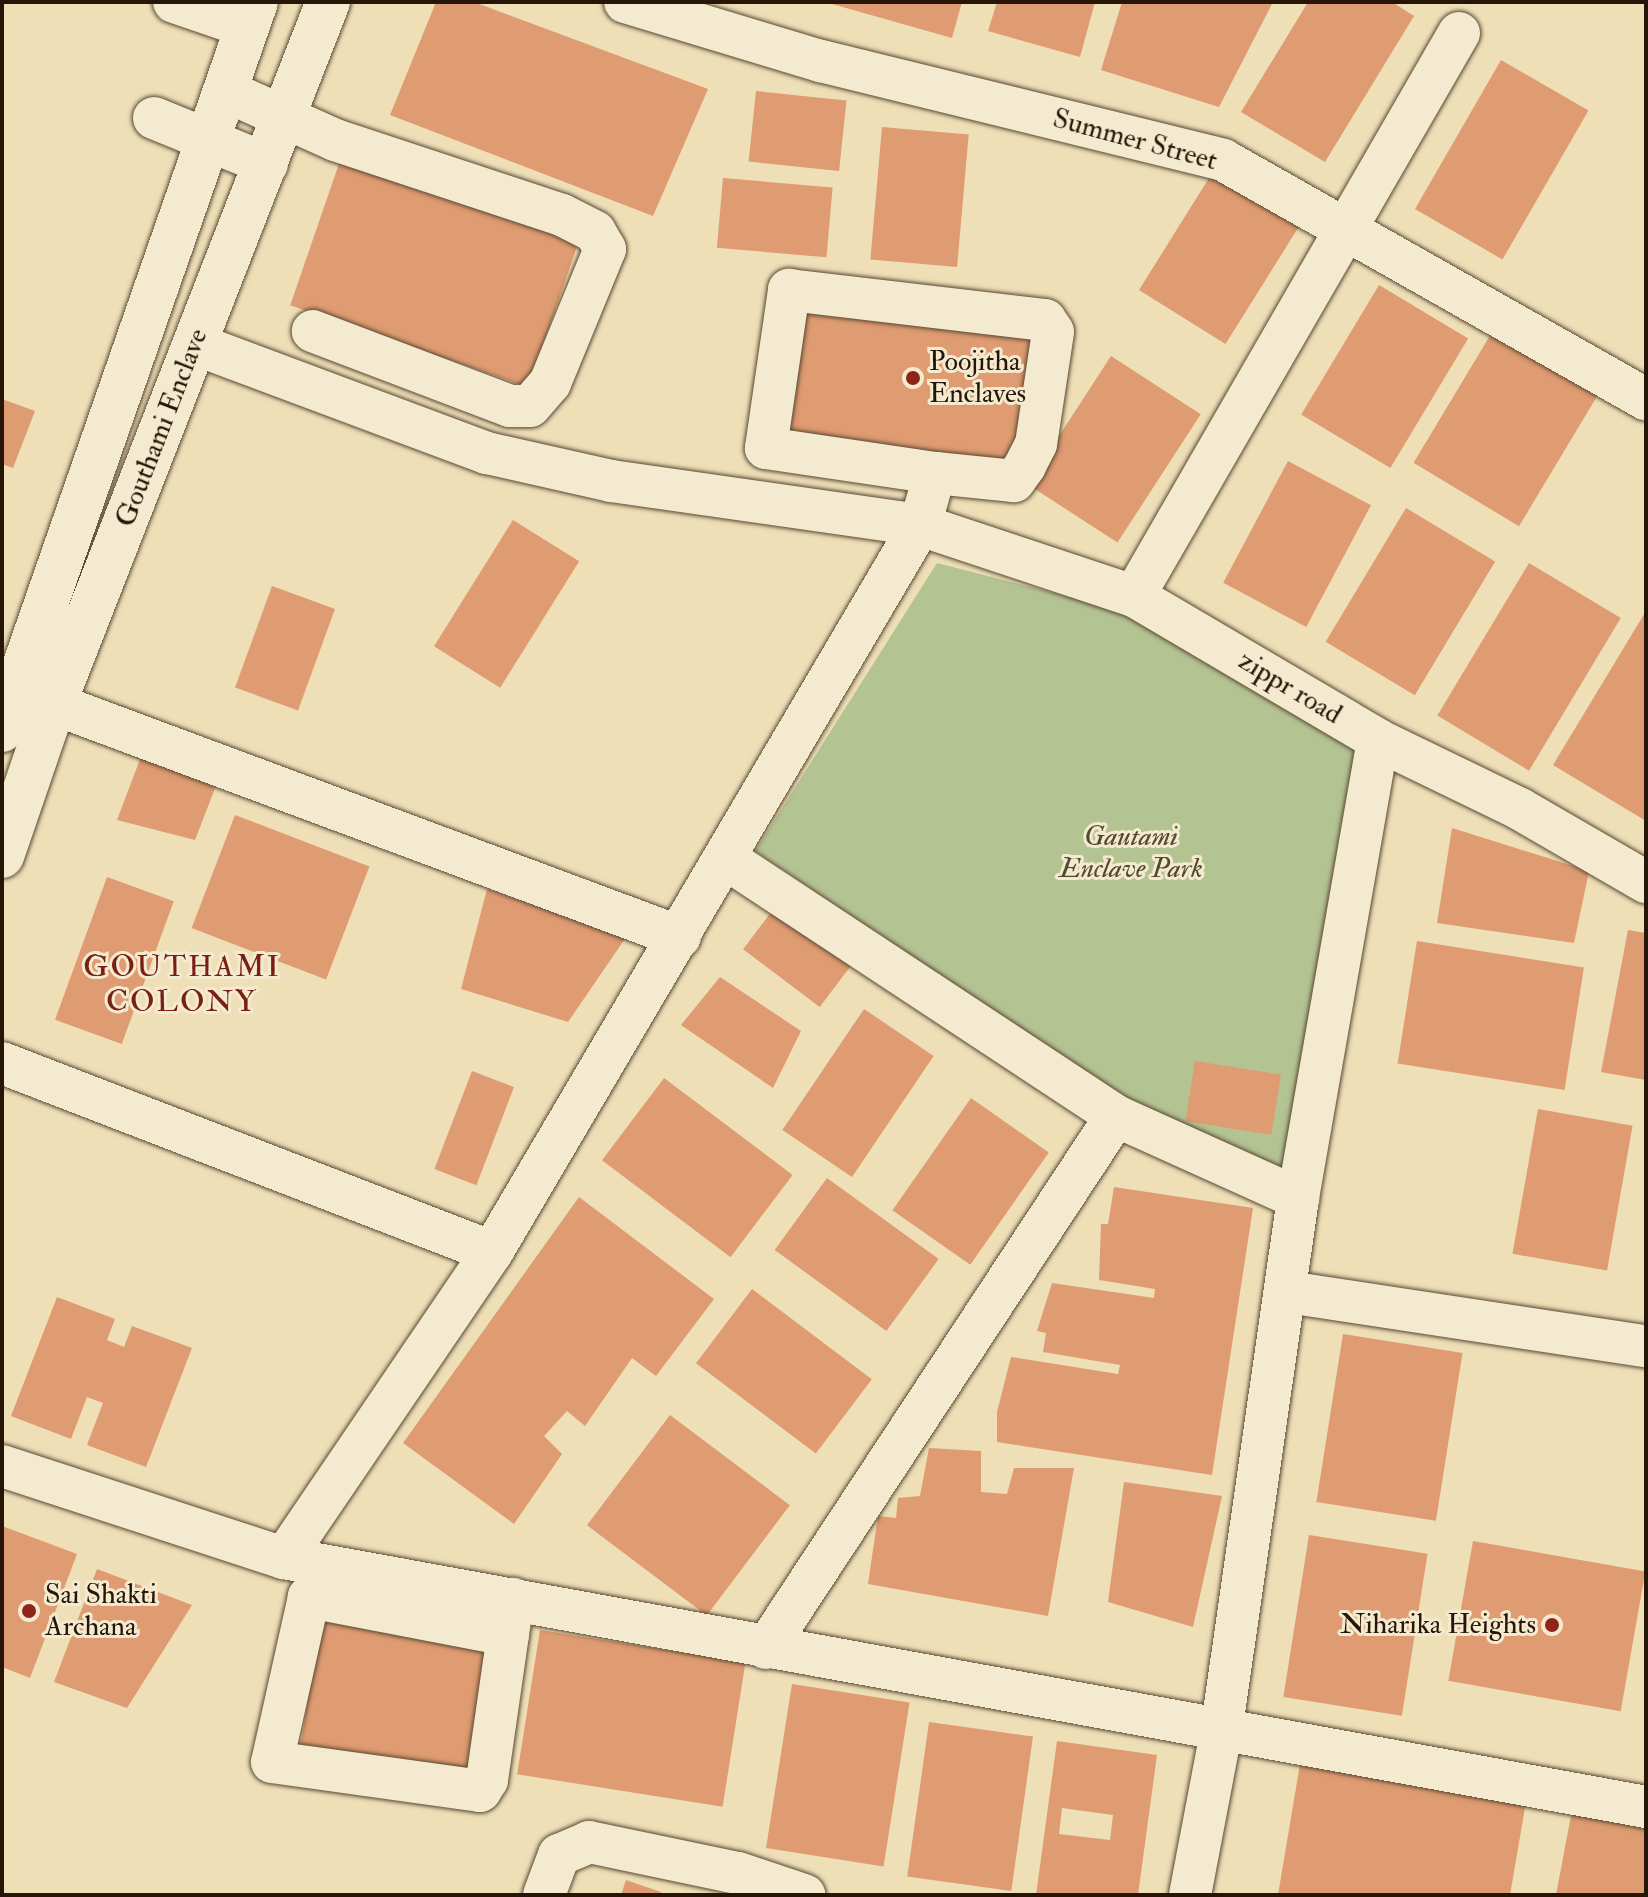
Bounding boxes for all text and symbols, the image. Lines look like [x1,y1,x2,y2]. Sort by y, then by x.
street label: Summer Street [1049,102,1221,178]
street label: Gouthami Enclave [109,324,215,532]
place label: Poojitha Enclaves [929,345,1026,411]
marker: Poojitha Enclaves [904,369,922,387]
street label: zippr road [1232,644,1348,732]
park label: Gautami Enclave Park [1059,820,1203,886]
district label: GOUTHAMI COLONY [83,949,281,1020]
place label: Sai Shakti Archana [45,1578,157,1644]
marker: Sai Shakti Archana [20,1602,38,1620]
place label: Niharika Heights [1340,1608,1536,1642]
marker: Niharika Heights [1543,1616,1561,1634]

